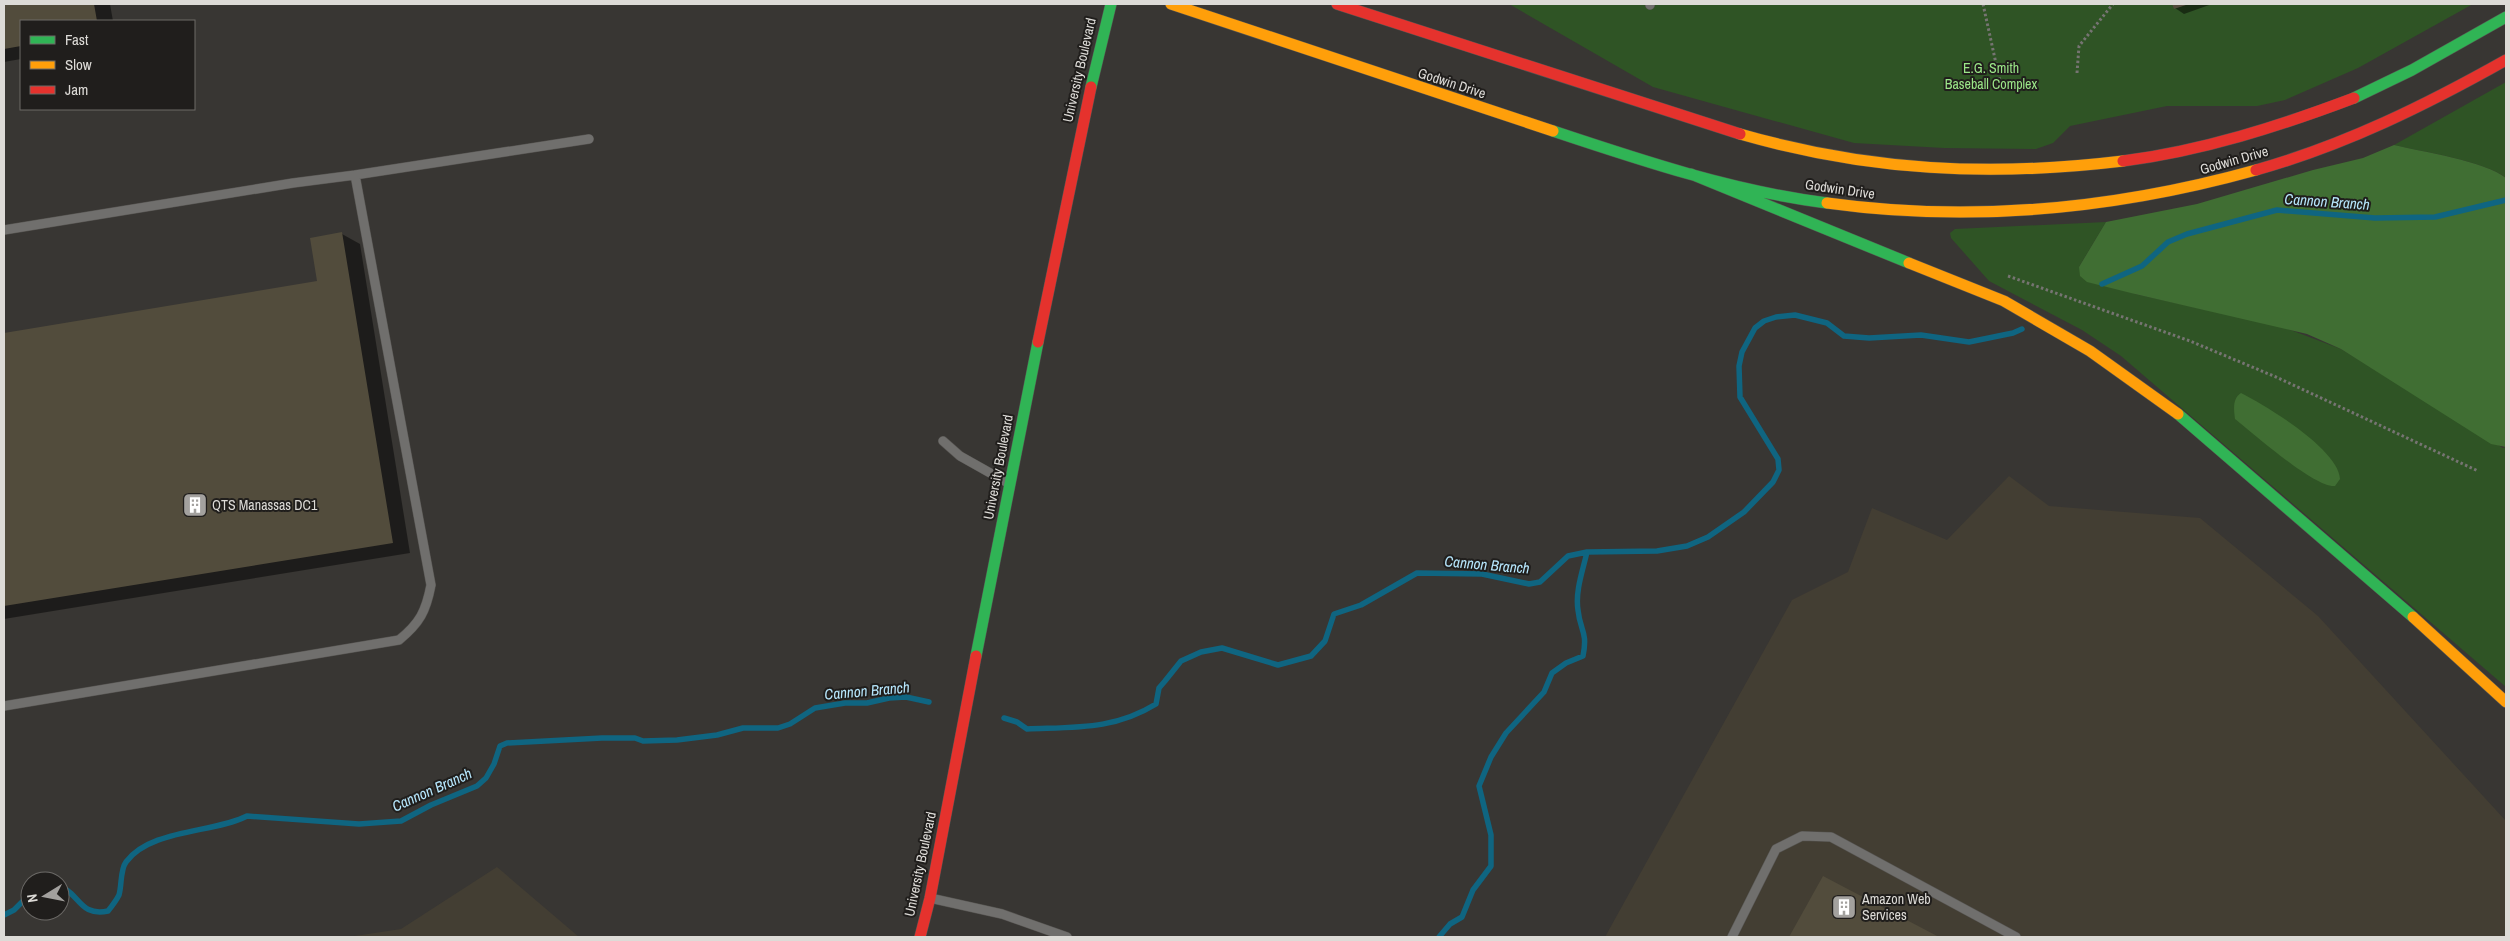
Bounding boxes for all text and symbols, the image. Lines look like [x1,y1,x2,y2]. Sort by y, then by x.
street label: University Boulevard [1058,16,1100,124]
legend [20,20,195,110]
text: Fast [65,29,89,50]
text: Slow [65,54,92,75]
park label: E.G. Smith Baseball Complex [1945,59,2038,93]
street label: Godwin Drive [1416,64,1488,102]
text: Jam [65,79,88,100]
street label: Godwin Drive [2198,142,2270,178]
street label: Godwin Drive [1804,175,1876,203]
water label: Cannon Branch [2284,188,2371,215]
street label: University Boulevard [979,413,1017,521]
building icon: QTS Manassas DC1 [182,492,208,518]
place label: QTS Manassas DC1 [212,496,318,514]
water label: Cannon Branch [1444,550,1531,579]
water label: Cannon Branch [823,676,911,705]
water label: Cannon Branch [388,763,475,817]
street label: University Boulevard [900,810,940,918]
north arrow [20,871,70,921]
place label: Amazon Web Services [1861,890,1931,924]
text: N [23,893,42,904]
building icon: Amazon Web Services [1831,894,1857,920]

